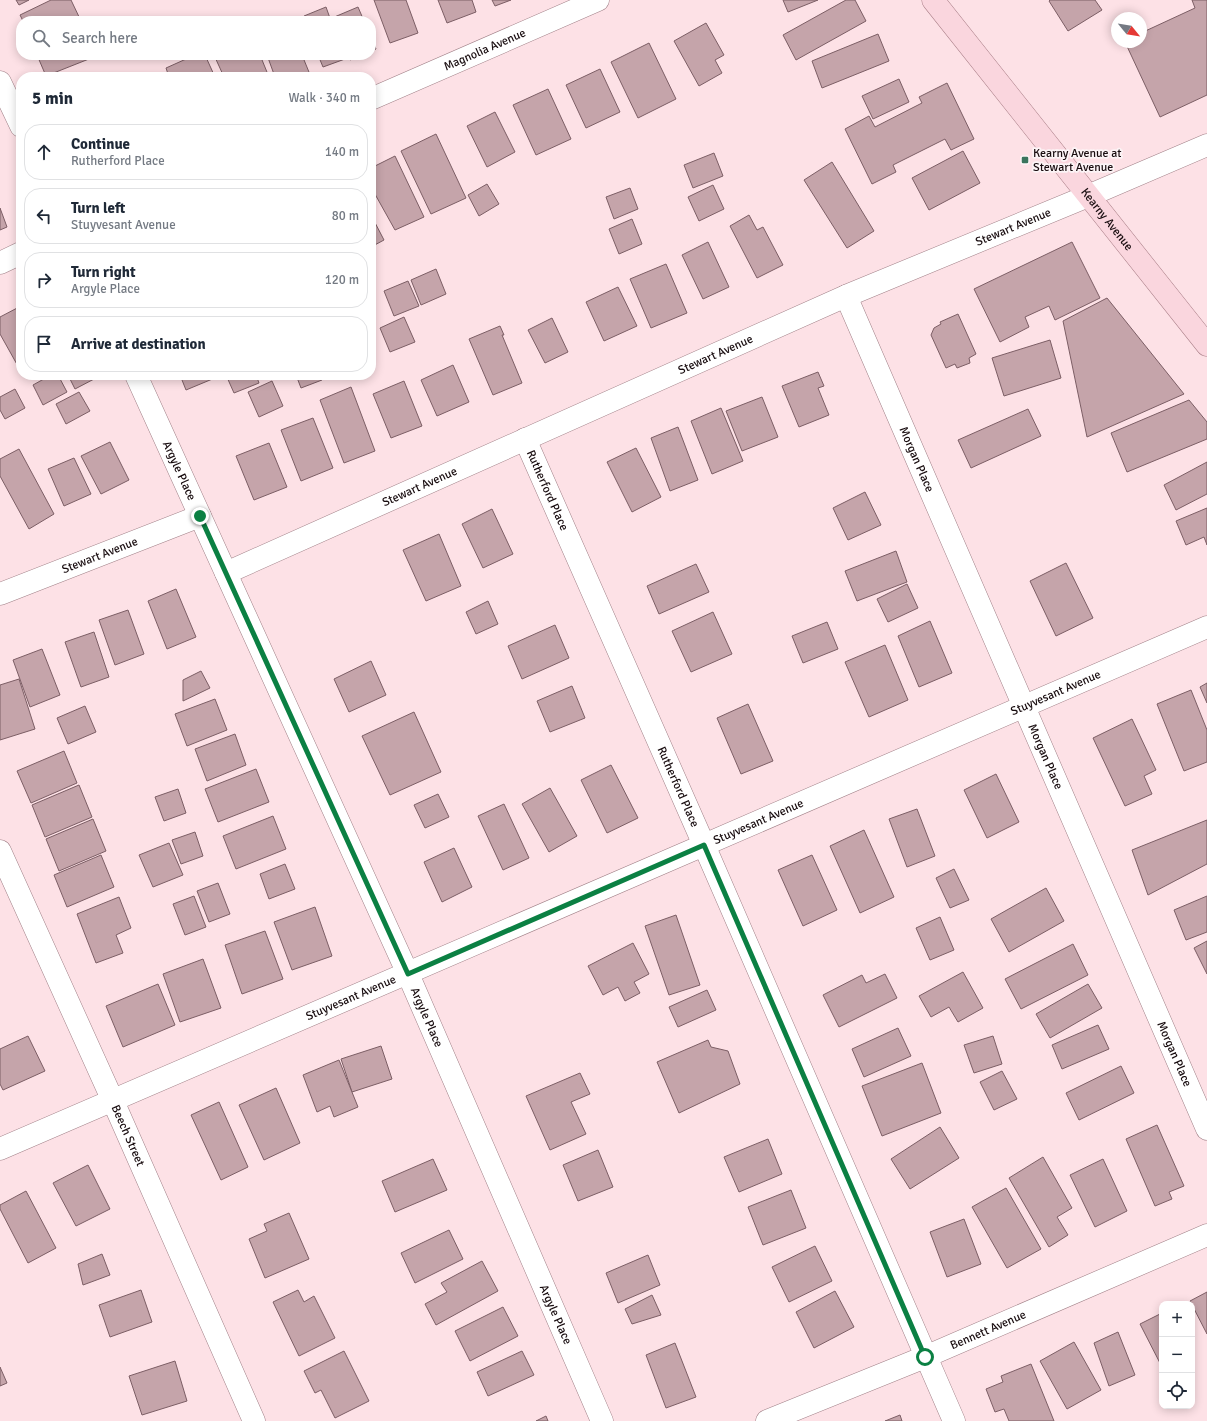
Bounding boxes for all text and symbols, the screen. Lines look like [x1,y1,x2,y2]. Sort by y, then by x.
north arrow [1111,12,1147,48]
search box [16,16,376,60]
street label: Magnolia Avenue [441,25,528,74]
icon: search [30,27,52,49]
text: Search here [62,29,138,47]
text: 5 min [32,88,73,109]
text: Walk · 340 m [289,90,360,106]
text: Continue [71,135,130,153]
icon: ahead [33,141,55,163]
text: 140 m [325,144,359,160]
place label: Kearny Avenue at Stewart Avenue [1033,146,1121,175]
text: Rutherford Place [71,153,165,169]
marker: Kearny Avenue at Stewart Avenue [1020,155,1030,165]
street label: Kearny Avenue [1078,185,1137,254]
text: Turn left [71,199,125,217]
icon: left [33,205,55,227]
street label: Stewart Avenue [973,205,1053,249]
text: 80 m [332,208,359,224]
text: Stuyvesant Avenue [71,217,176,233]
text: Turn right [71,263,136,281]
icon: right [33,269,55,291]
text: 120 m [325,272,359,288]
text: Argyle Place [71,281,140,297]
street label: Stewart Avenue [676,331,755,378]
icon: arrive [33,333,55,355]
text: Arrive at destination [71,335,206,353]
street label: Morgan Place [896,424,938,494]
street label: Argyle Place [159,439,199,503]
street label: Rutherford Place [523,448,572,533]
street label: Stewart Avenue [380,463,459,510]
route end [191,507,209,525]
street label: Stewart Avenue [60,534,140,577]
street label: Stuyvesant Avenue [1008,667,1103,719]
street label: Morgan Place [1025,722,1066,792]
street label: Rutherford Place [654,744,703,829]
street label: Stuyvesant Avenue [711,795,806,848]
street label: Stuyvesant Avenue [303,972,398,1024]
street label: Argyle Place [407,985,446,1049]
street label: Morgan Place [1154,1019,1195,1089]
street label: Beech Street [108,1102,148,1168]
street label: Argyle Place [536,1282,575,1347]
map controls [1159,1301,1195,1409]
button: + [1159,1301,1195,1337]
street label: Bennett Avenue [948,1307,1028,1353]
button: − [1159,1337,1195,1373]
route start [916,1348,934,1366]
button: locate [1159,1373,1195,1409]

